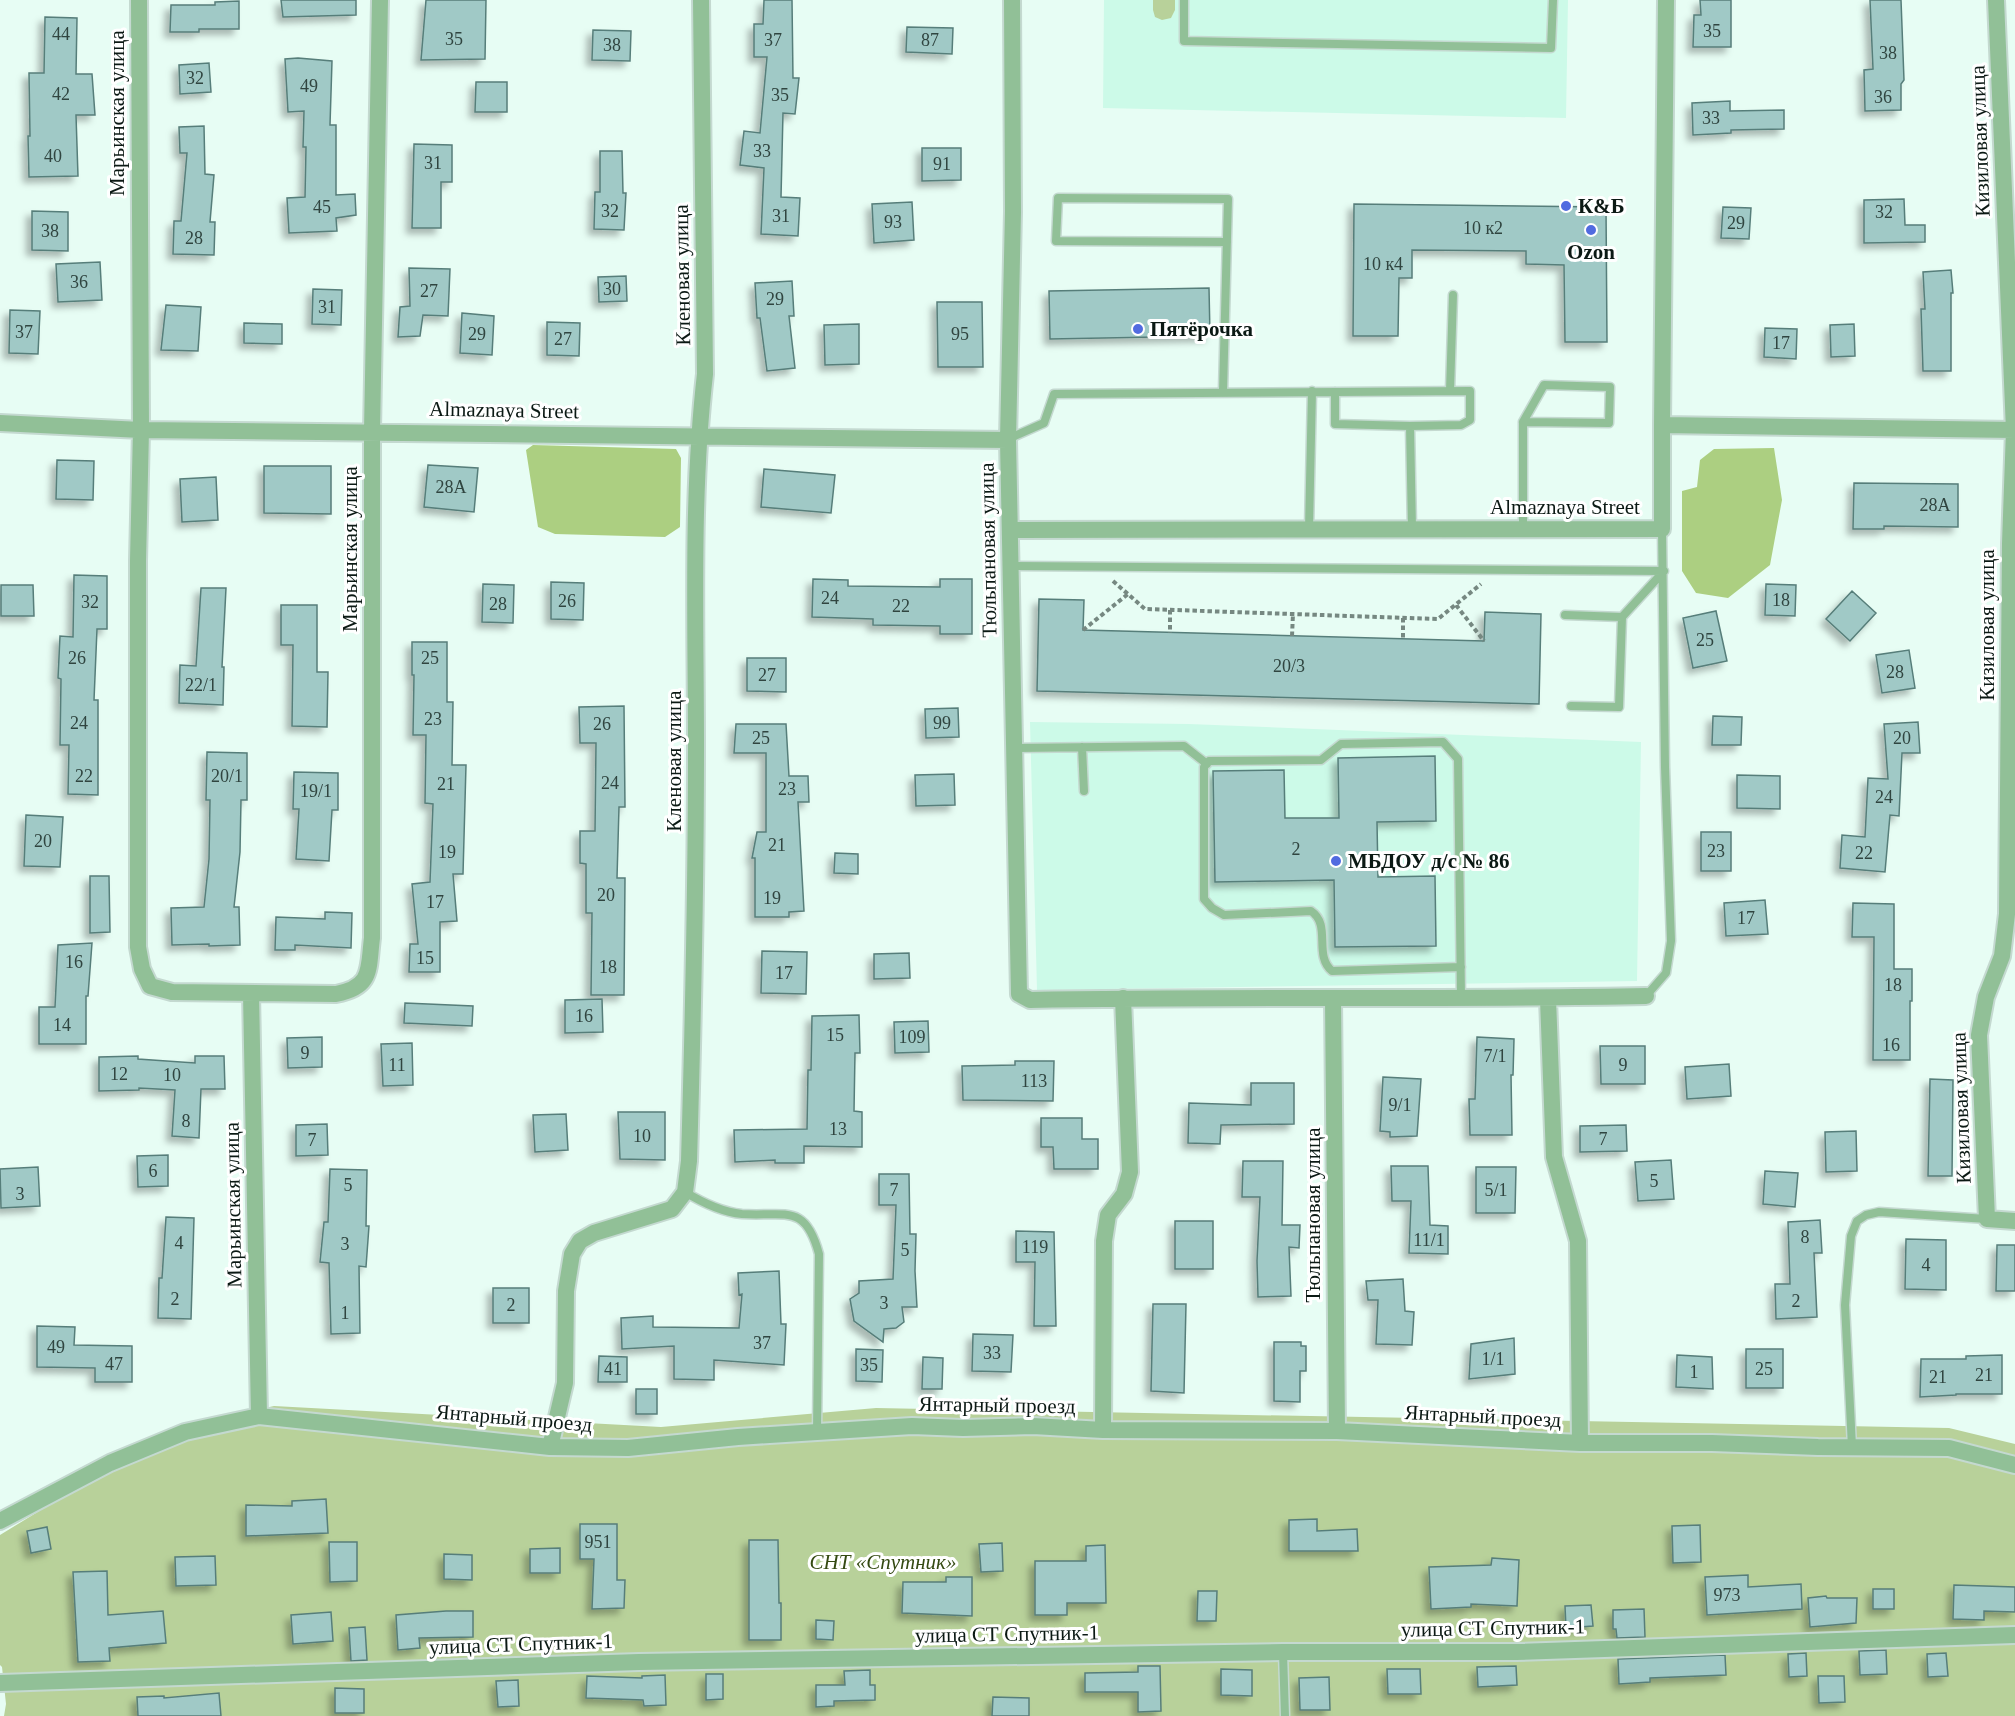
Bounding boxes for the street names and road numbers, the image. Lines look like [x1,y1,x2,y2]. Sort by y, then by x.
street label: Марьинская улица [105,29,129,196]
street label: Кизиловая улица [1965,64,1995,217]
street label: Кленовая улица [669,203,695,346]
street label: Almaznaya Street [429,397,579,423]
street label: Тюльпановая улица [974,462,1002,638]
street label: Марьинская улица [338,465,362,632]
street label: Almaznaya Street [1490,495,1640,519]
street label: Кизиловая улица [1975,549,1999,701]
street label: Кленовая улица [662,690,686,832]
street label: Кизиловая улица [1946,1031,1976,1184]
street label: Марьинская улица [220,1121,246,1288]
street label: Тюльпановая улица [1301,1127,1325,1303]
street label: Янтарный проезд [918,1392,1076,1418]
street label: Янтарный проезд [435,1399,594,1437]
street label: Янтарный проезд [1404,1400,1562,1432]
street label: улица СТ Спутник-1 [1401,1614,1585,1642]
street label: улица СТ Спутник-1 [915,1620,1099,1648]
street label: улица СТ Спутник-1 [428,1629,614,1659]

